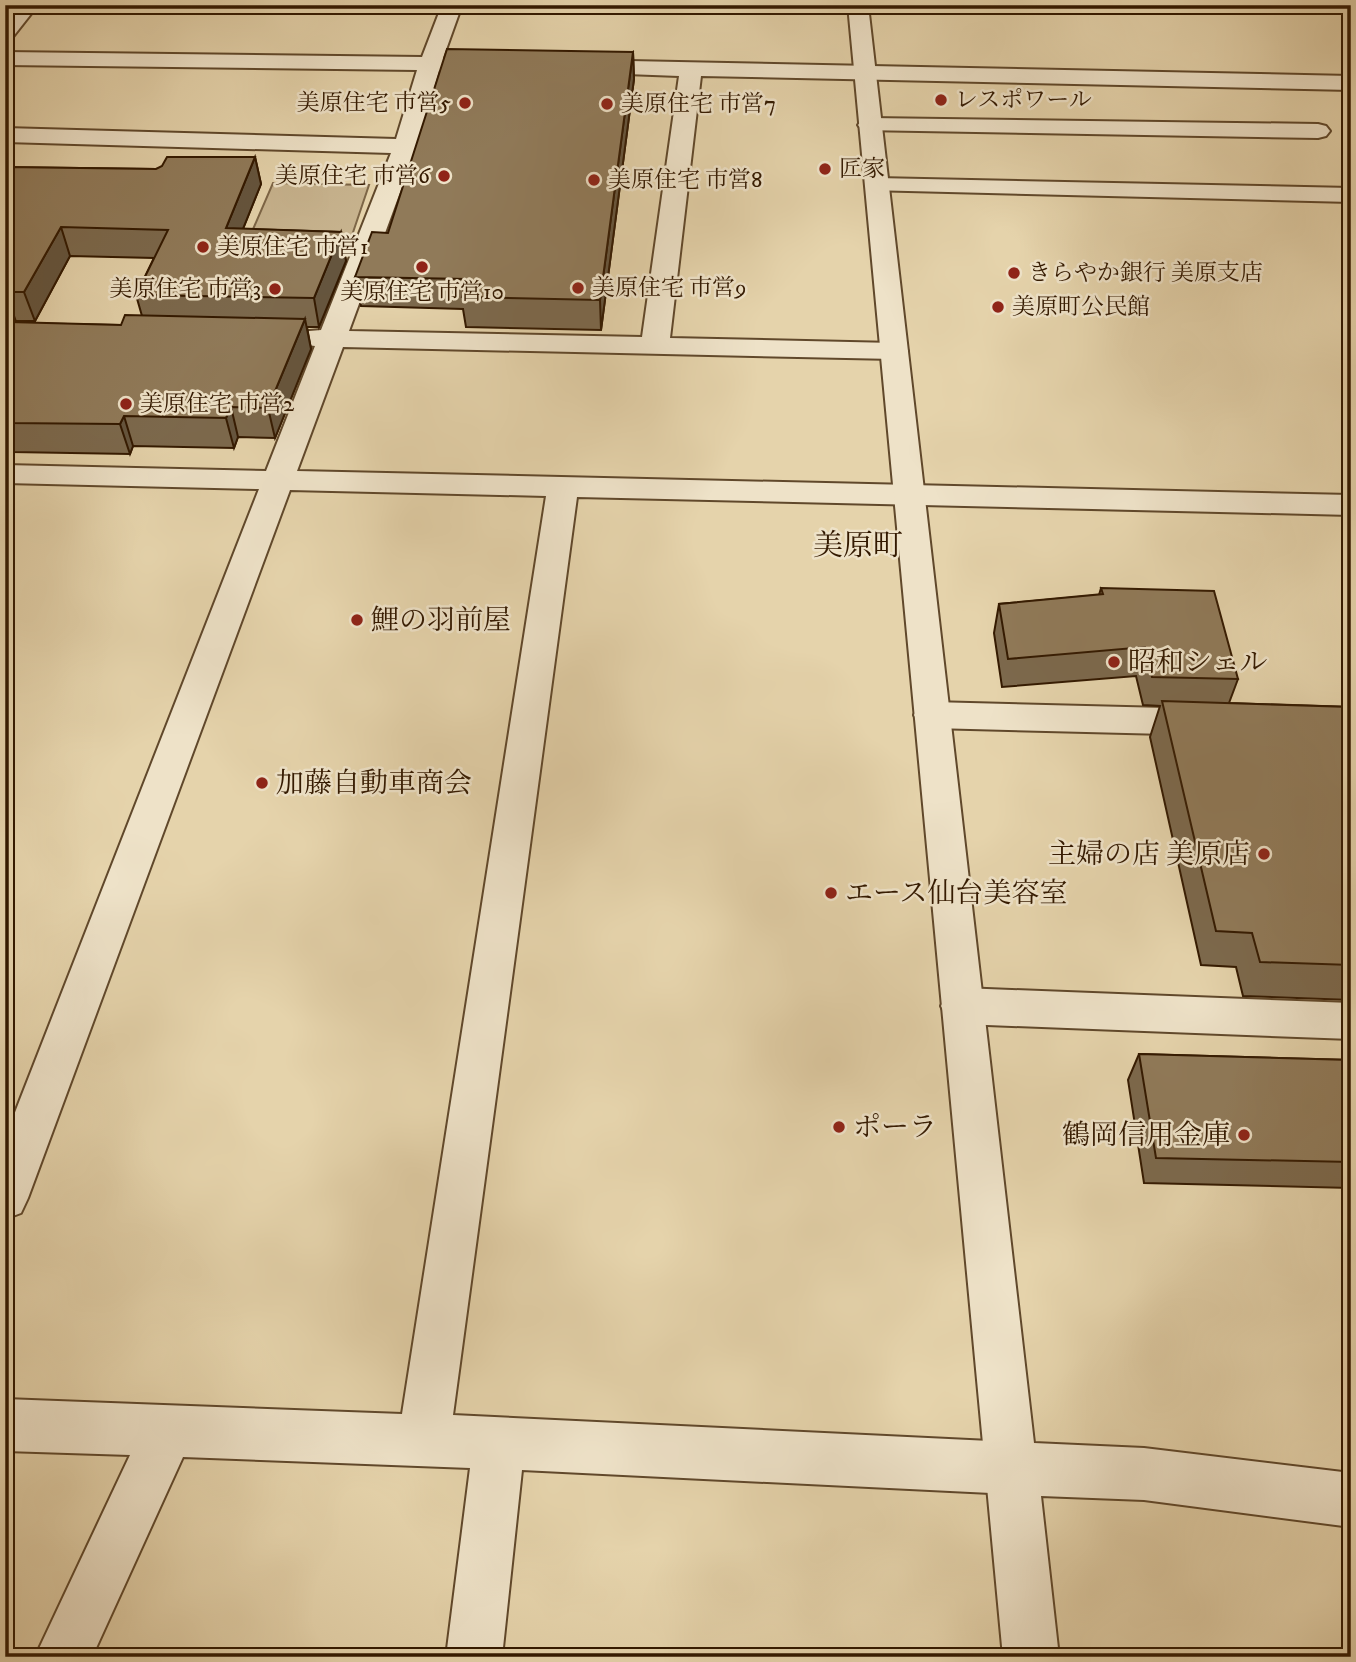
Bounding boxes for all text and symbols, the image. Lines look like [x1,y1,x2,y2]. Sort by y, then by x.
place label: レスポワール [955,86,1092,115]
place label: 美原住宅 市営5 [297,89,451,118]
place label: 美原住宅 市営7 [621,90,776,119]
marker: レスポワール [933,92,949,108]
marker: 美原住宅 市営5 [457,95,473,111]
marker: 美原住宅 市営7 [599,96,615,112]
place label: 匠家 [839,155,885,184]
marker: 匠家 [817,161,833,177]
place label: 美原住宅 市営6 [275,162,431,191]
place label: 美原住宅 市営8 [608,166,762,195]
marker: 美原住宅 市営6 [436,168,452,184]
marker: 美原住宅 市営8 [586,172,602,188]
place label: 美原住宅 市営1 [217,233,368,262]
marker: 美原住宅 市営1 [195,239,211,255]
marker: 美原住宅 市営10 [414,259,430,275]
place label: きらやか銀行 美原支店 [1028,259,1263,288]
marker: きらやか銀行 美原支店 [1006,265,1022,281]
place label: 美原住宅 市営9 [592,274,746,303]
place label: 美原住宅 市営3 [109,275,261,304]
place label: 美原住宅 市営10 [340,278,504,307]
marker: 美原住宅 市営9 [570,280,586,296]
marker: 美原住宅 市営3 [267,281,283,297]
place label: 美原町公民館 [1012,293,1150,322]
marker: 美原町公民館 [990,299,1006,315]
place label: 美原住宅 市営2 [140,390,295,419]
marker: 美原住宅 市営2 [118,396,134,412]
district label: 美原町 [813,528,903,565]
place label: 鯉の羽前屋 [371,603,511,638]
marker: 鯉の羽前屋 [349,612,365,628]
place label: 昭和シェル [1128,645,1267,680]
marker: 昭和シェル [1106,654,1122,670]
place label: 加藤自動車商会 [276,766,472,801]
marker: 加藤自動車商会 [254,775,270,791]
place label: 主婦の店 美原店 [1048,837,1250,872]
marker: 主婦の店 美原店 [1256,846,1272,862]
place label: エース仙台美容室 [845,876,1068,911]
marker: エース仙台美容室 [823,885,839,901]
place label: ポーラ [853,1110,937,1145]
place label: 鶴岡信用金庫 [1062,1118,1230,1153]
marker: ポーラ [831,1119,847,1135]
marker: 鶴岡信用金庫 [1236,1127,1252,1143]

